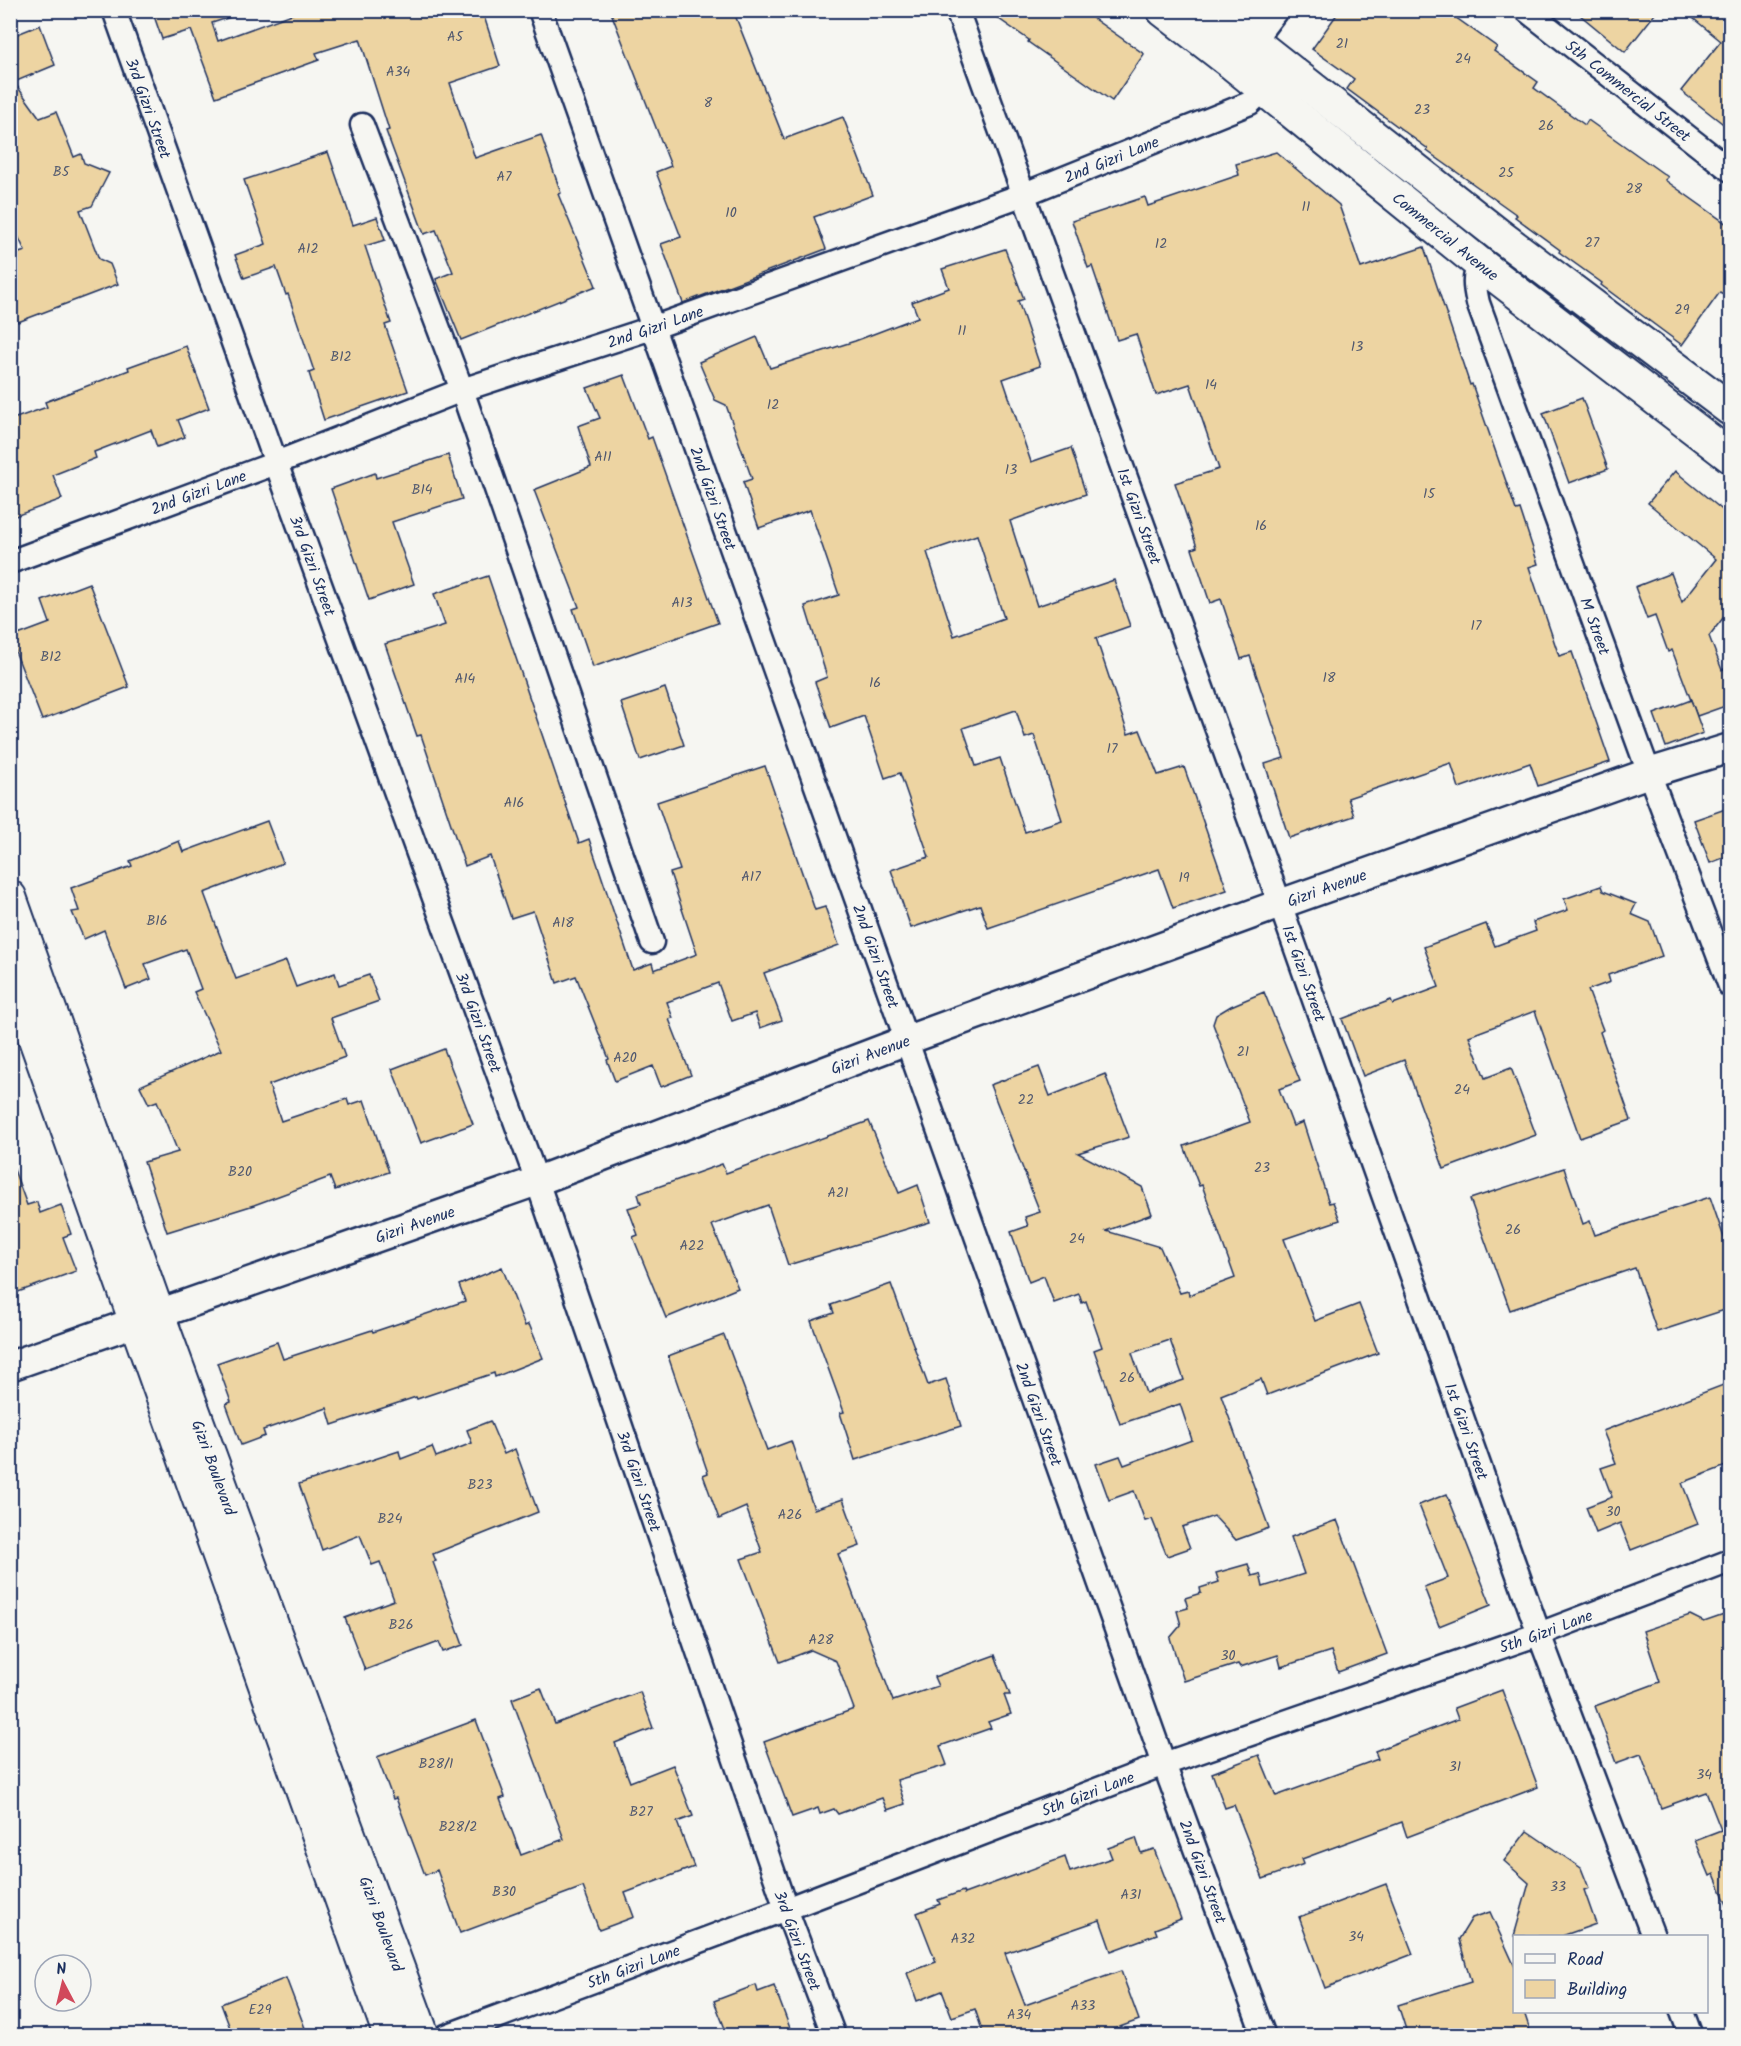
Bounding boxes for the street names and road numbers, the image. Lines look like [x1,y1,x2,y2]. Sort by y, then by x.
street label: 5th Commercial Street [1559,34,1696,149]
street label: 3rd Gizri Street [118,54,177,163]
street label: 2nd Gizri Lane [1061,130,1163,191]
street label: Commercial Avenue [1386,187,1503,288]
street label: 2nd Gizri Lane [604,299,707,356]
street label: 2nd Gizri Street [682,443,743,555]
street label: 2nd Gizri Lane [147,464,250,523]
street label: 1st Gizri Street [1109,465,1168,569]
street label: 3rd Gizri Street [282,512,342,621]
street label: M Street [1572,594,1616,660]
street label: Gizri Avenue [1284,863,1371,915]
street label: 2nd Gizri Street [845,901,905,1013]
street label: 1st Gizri Street [1274,922,1332,1026]
street label: 3rd Gizri Street [448,969,508,1077]
street label: Gizri Avenue [827,1029,914,1082]
street label: Gizri Avenue [372,1200,459,1251]
street label: 2nd Gizri Street [1008,1359,1068,1471]
street label: 1st Gizri Street [1437,1380,1495,1484]
street label: Gizri Boulevard [184,1417,242,1520]
street label: 3rd Gizri Street [609,1427,667,1536]
street label: 5th Gizri Lane [1496,1604,1597,1661]
street label: 5th Gizri Lane [1038,1765,1138,1824]
street label: 2nd Gizri Street [1171,1816,1233,1928]
street label: Gizri Boulevard [351,1873,410,1976]
street label: 3rd Gizri Street [767,1887,827,1995]
street label: 5th Gizri Lane [584,1939,684,1996]

